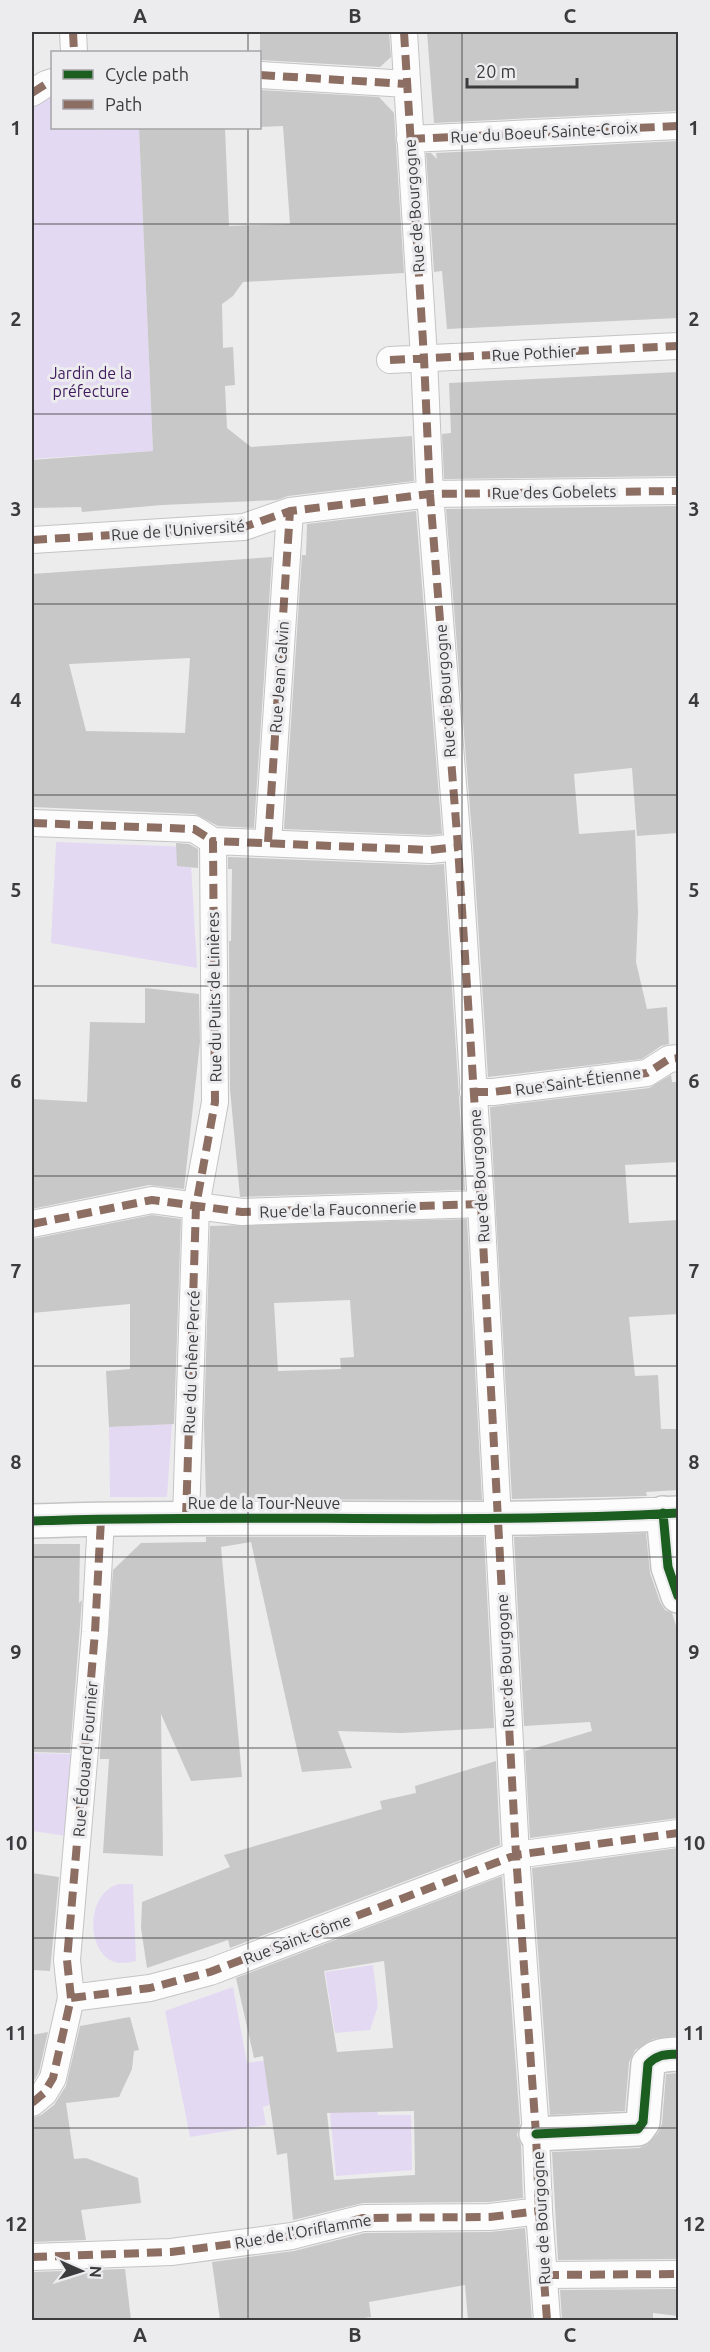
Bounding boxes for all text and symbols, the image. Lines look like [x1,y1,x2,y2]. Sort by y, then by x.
text: A [133,4,147,27]
text: B [348,4,362,27]
text: C [564,4,577,27]
legend [51,51,261,129]
scale bar [467,51,576,89]
text: 20 m [476,61,516,81]
text: Cycle path [105,64,189,84]
text: Path [105,94,142,114]
text: 1 [10,116,22,139]
text: 1 [688,116,700,139]
street label: Rue du Boeuf Sainte-Croix [450,118,638,146]
street label: Rue de Bourgogne [400,139,428,273]
text: 2 [10,307,22,330]
text: 2 [688,307,700,330]
street label: Rue Pothier [491,342,577,364]
park label: Jardin de la préfecture [50,364,132,400]
street label: Rue des Gobelets [491,482,617,502]
text: 3 [10,497,22,520]
text: 3 [688,497,700,520]
street label: Rue de l'Université [111,516,245,544]
street label: Rue Jean Calvin [266,620,292,734]
street label: Rue de Bourgogne [431,624,459,758]
text: 4 [10,688,22,711]
text: 4 [688,688,700,711]
text: 5 [10,878,22,901]
text: 5 [688,878,700,901]
street label: Rue du Puits de Linières [204,911,224,1083]
street label: Rue Saint-Étienne [514,1061,642,1099]
text: 6 [10,1069,22,1092]
text: 6 [688,1069,700,1092]
street label: Rue de Bourgogne [465,1109,493,1243]
street label: Rue de la Fauconnerie [259,1197,417,1221]
text: 7 [10,1259,22,1282]
text: 7 [688,1259,700,1282]
street label: Rue du Chêne Percé [180,1290,202,1434]
text: 8 [10,1450,22,1473]
text: 8 [688,1450,700,1473]
street label: Rue de la Tour-Neuve [188,1494,340,1512]
street label: Rue de Bourgogne [493,1594,517,1728]
text: 9 [10,1640,22,1663]
text: 9 [688,1640,700,1663]
street label: Rue Édouard Fournier [67,1680,101,1838]
text: 10 [5,1831,27,1854]
text: 10 [683,1831,705,1854]
street label: Rue Saint-Côme [241,1910,353,1968]
text: 11 [5,2021,27,2044]
text: 11 [683,2021,705,2044]
street label: Rue de Bourgogne [529,2151,553,2285]
street label: Rue de l'Oriflamme [233,2210,373,2252]
text: 12 [5,2212,27,2235]
text: 12 [683,2212,705,2235]
north arrow [51,2241,111,2301]
text: N [87,2265,105,2278]
text: A [133,2323,147,2346]
text: B [348,2323,362,2346]
text: C [564,2323,577,2346]

